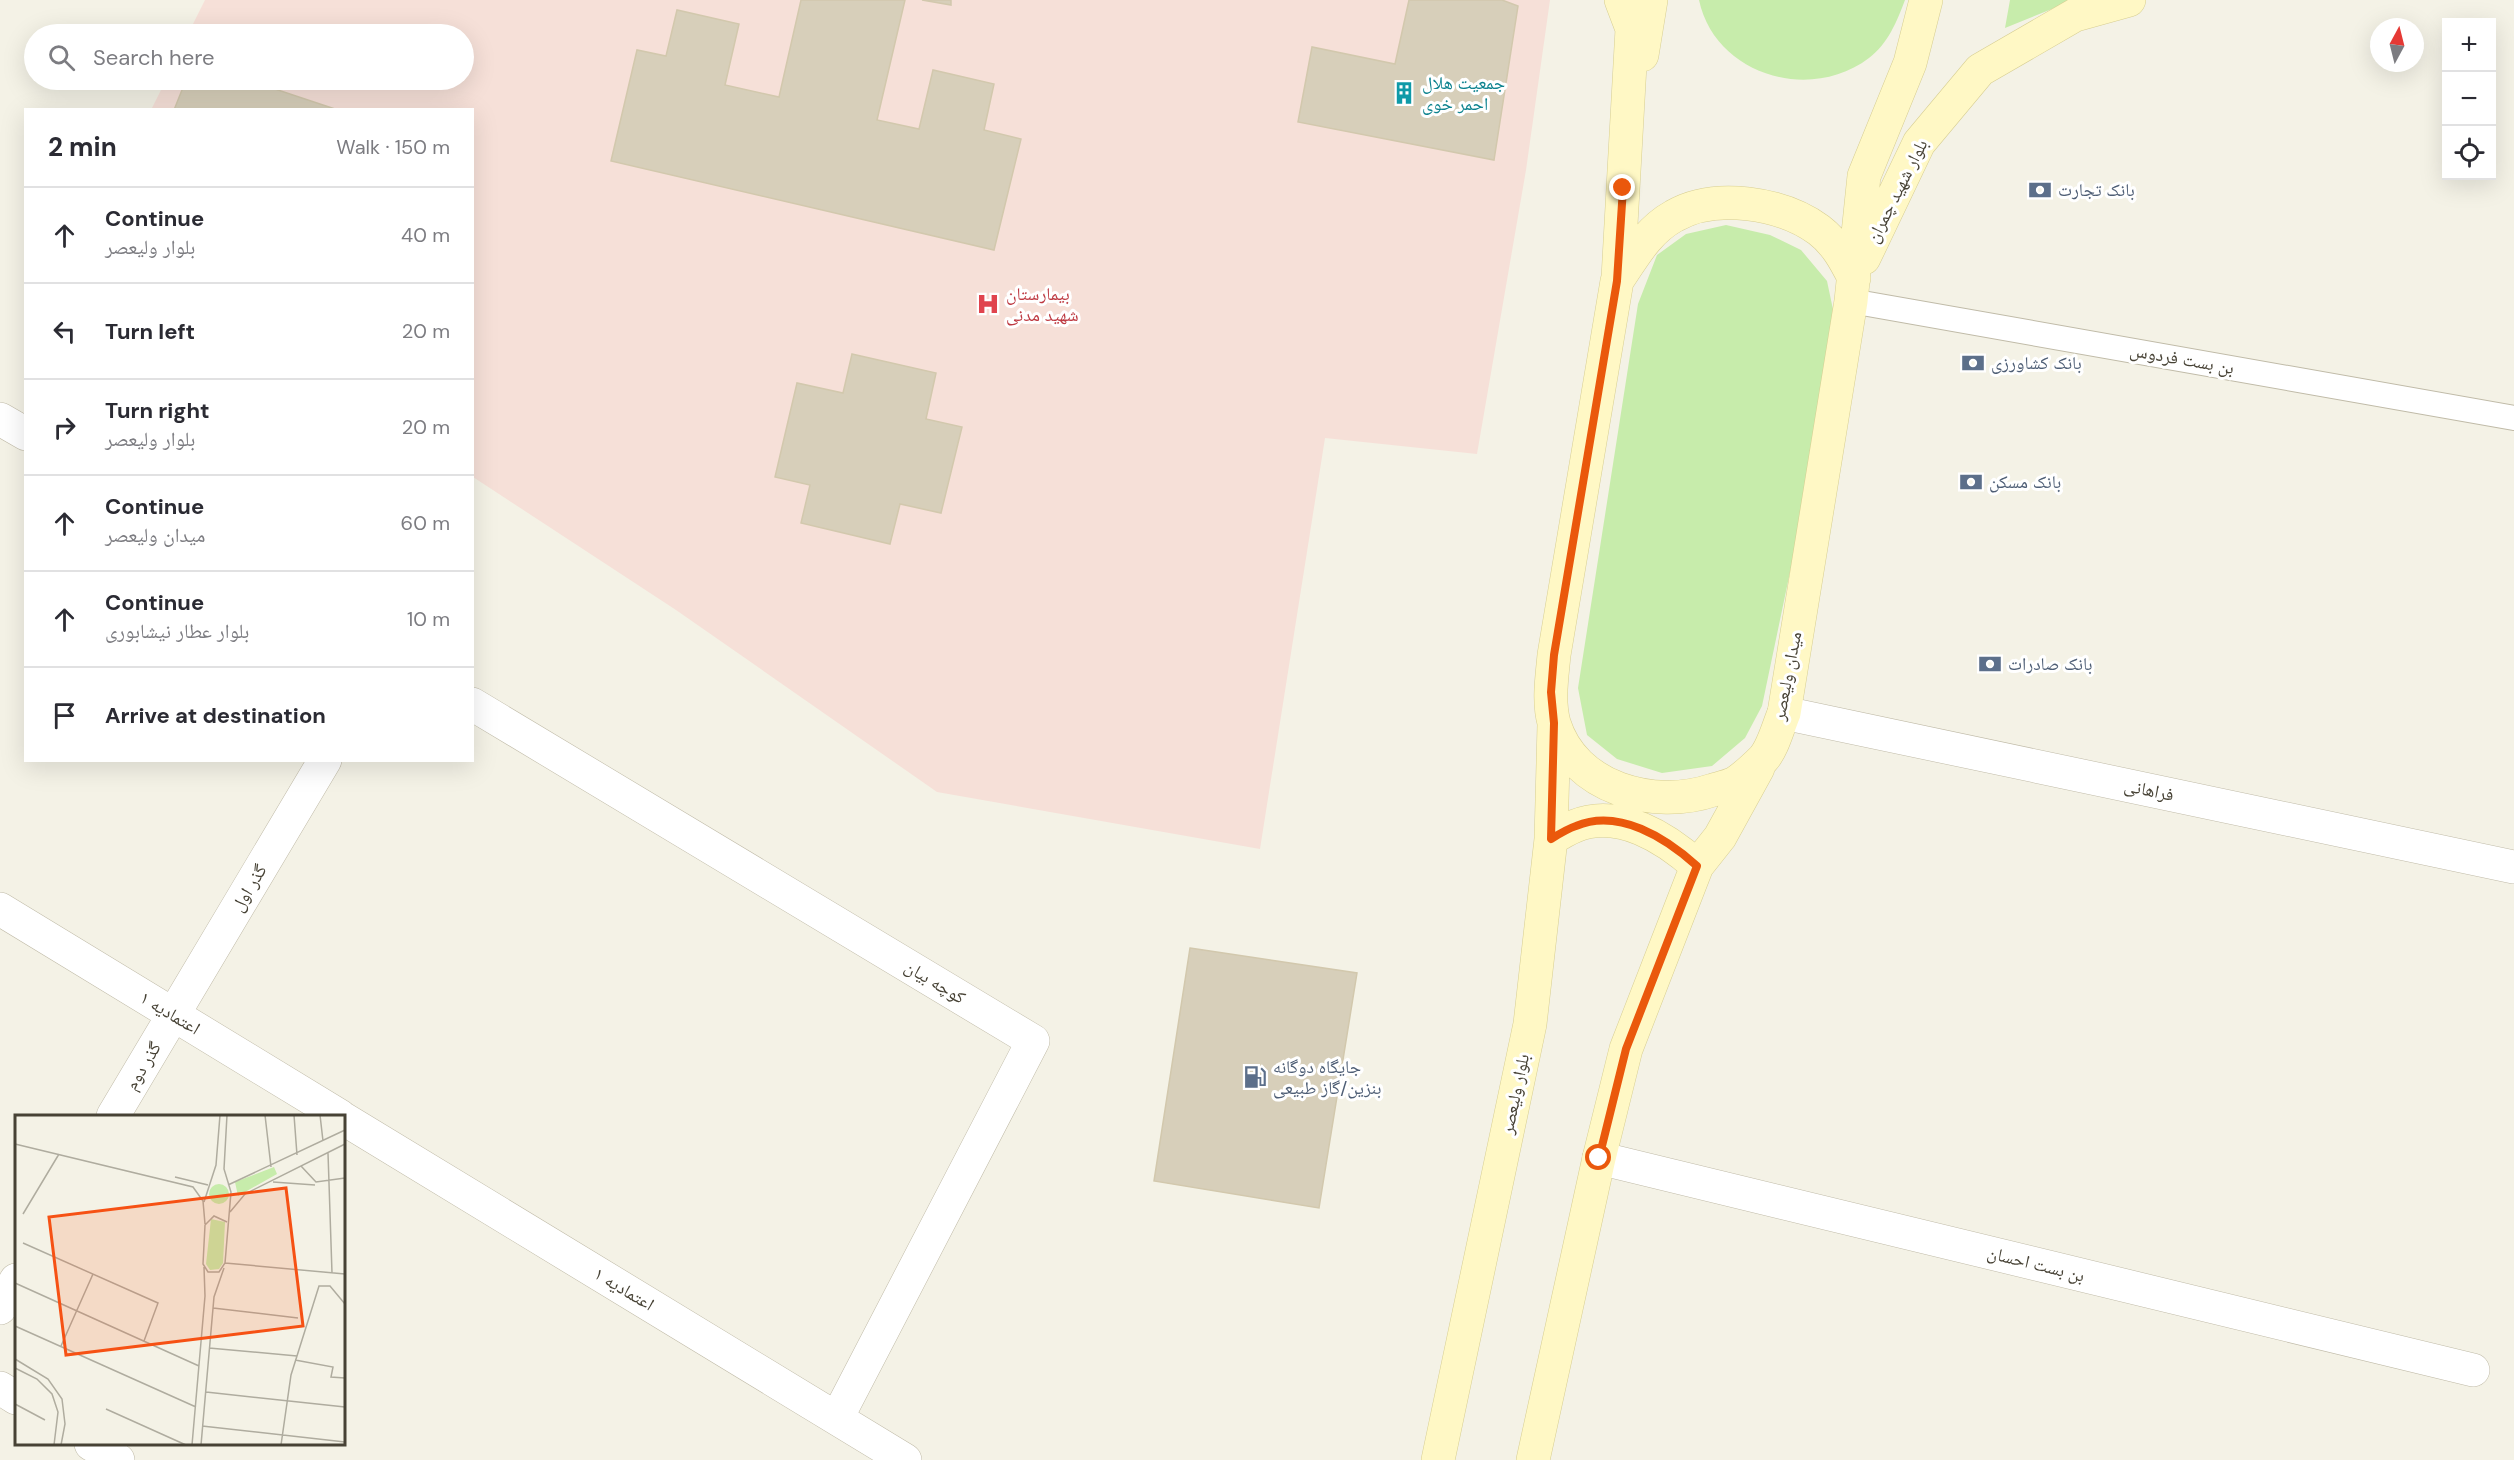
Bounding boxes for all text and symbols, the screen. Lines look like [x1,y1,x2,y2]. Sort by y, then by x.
north arrow [2370,18,2424,72]
map controls [2442,18,2496,180]
button: + [2442,18,2496,72]
search box [24,24,474,90]
icon: search [45,41,78,74]
text: Search here [93,43,214,72]
place label: جمعیت هلال احمر خوی [1422,71,1505,116]
button: − [2442,72,2496,126]
building icon: جمعیت هلال احمر خوی [1391,80,1417,106]
button: locate [2442,126,2496,180]
text: 2 min [48,130,117,164]
text: Walk · 150 m [336,134,450,160]
street label: بلوار شهید چمران [1861,135,1933,247]
route end [1609,174,1635,200]
bank icon: بانک تجارت [2027,177,2053,203]
place label: بانک تجارت [2058,178,2135,202]
text: Continue [105,204,204,233]
icon: ahead [48,219,81,252]
text: 40 m [401,222,450,248]
text: بلوار ولیعصر [105,234,195,260]
place label: بیمارستان شهید مدنی [1006,282,1079,327]
hospital icon: بیمارستان شهید مدنی [975,291,1001,317]
icon: left [48,315,81,348]
text: Turn left [105,317,195,346]
text: 20 m [402,318,450,344]
street label: بن بست فردوس [2128,338,2236,380]
bank icon: بانک کشاورزی [1960,350,1986,376]
place label: بانک کشاورزی [1991,351,2082,375]
text: Turn right [105,396,210,425]
icon: right [48,411,81,444]
text: 20 m [402,414,450,440]
text: بلوار ولیعصر [105,426,195,452]
bank icon: بانک مسکن [1958,469,1984,495]
place label: بانک مسکن [1989,470,2061,494]
text: Continue [105,492,204,521]
icon: ahead [48,507,81,540]
text: 60 m [401,510,450,536]
text: میدان ولیعصر [105,522,205,548]
text: Continue [105,588,204,617]
icon: ahead [48,603,81,636]
text: 10 m [407,606,450,632]
text: بلوار عطار نیشابوری [105,618,249,644]
street label: میدان ولیعصر [1766,629,1807,724]
bank icon: بانک صادرات [1977,651,2003,677]
place label: بانک صادرات [2008,652,2093,676]
icon: arrive [48,699,81,732]
text: Arrive at destination [105,701,326,730]
street label: فراهانی [2122,773,2176,807]
street label: گذر اول [226,859,273,916]
street label: کوچه بیان [900,955,970,1010]
street label: اعتمادیه ۱ [135,986,205,1040]
street label: گذر دوم [119,1037,167,1095]
street label: بلوار ولیعصر [1495,1052,1535,1137]
place label: جایگاه دوگانه بنزین/گاز طبیعی [1273,1055,1381,1100]
fuel station icon: جایگاه دوگانه بنزین/گاز طبیعی [1242,1064,1268,1090]
inset map [15,1115,345,1445]
route start [1585,1144,1611,1170]
street label: بن بست احسان [1985,1240,2087,1288]
street label: اعتمادیه ۱ [589,1262,659,1316]

